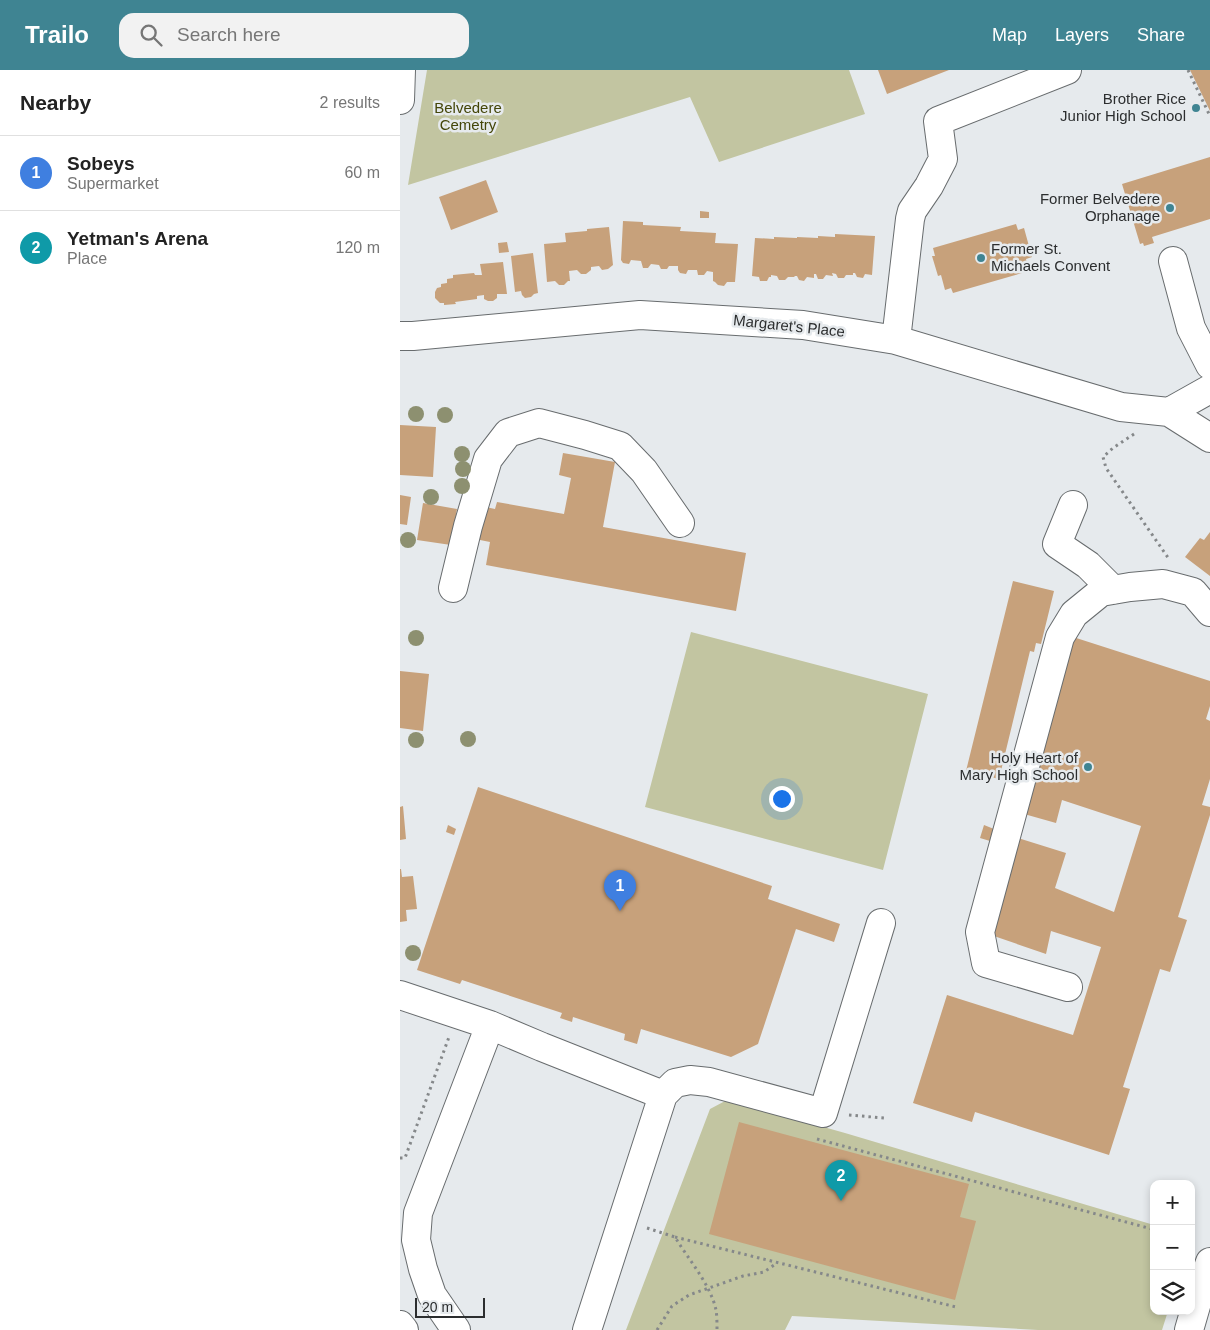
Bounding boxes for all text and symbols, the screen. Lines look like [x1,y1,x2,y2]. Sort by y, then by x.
search box [119,13,469,58]
text: Trailo [25,21,89,48]
icon: search [137,21,165,49]
text: Search here [177,24,281,45]
text: Map [992,25,1027,45]
text: Layers [1055,25,1109,45]
text: Share [1137,25,1185,45]
place label: Brother Rice Junior High School [1060,90,1186,124]
text: Nearby [20,91,91,114]
text: 2 results [320,94,380,111]
park label: Belvedere Cemetry [434,99,502,133]
marker: Brother Rice Junior High School [1190,102,1202,114]
text: Sobeys [67,153,135,174]
text: 1 [32,164,40,181]
text: 60 m [344,164,380,181]
text: Supermarket [67,175,159,192]
place label: Former Belvedere Orphanage [1040,190,1160,224]
marker: Former Belvedere Orphanage [1164,202,1176,214]
text: Yetman's Arena [67,228,208,249]
text: 2 [32,239,40,256]
text: 120 m [336,239,380,256]
place label: Former St. Michaels Convent [991,240,1111,274]
text: Place [67,250,107,267]
marker: Former St. Michaels Convent [975,252,987,264]
street label: Margaret's Place [732,311,846,340]
place label: Holy Heart of Mary High School [960,749,1079,783]
marker: Holy Heart of Mary High School [1082,761,1094,773]
your location [769,786,795,812]
pin: 1 [604,870,636,911]
pin: 2 [825,1160,857,1201]
map controls [1150,1180,1195,1315]
button: + [1150,1180,1195,1225]
button: − [1150,1225,1195,1270]
button: layers [1150,1270,1195,1315]
scale bar [415,1295,485,1318]
text: 20 m [422,1299,453,1315]

